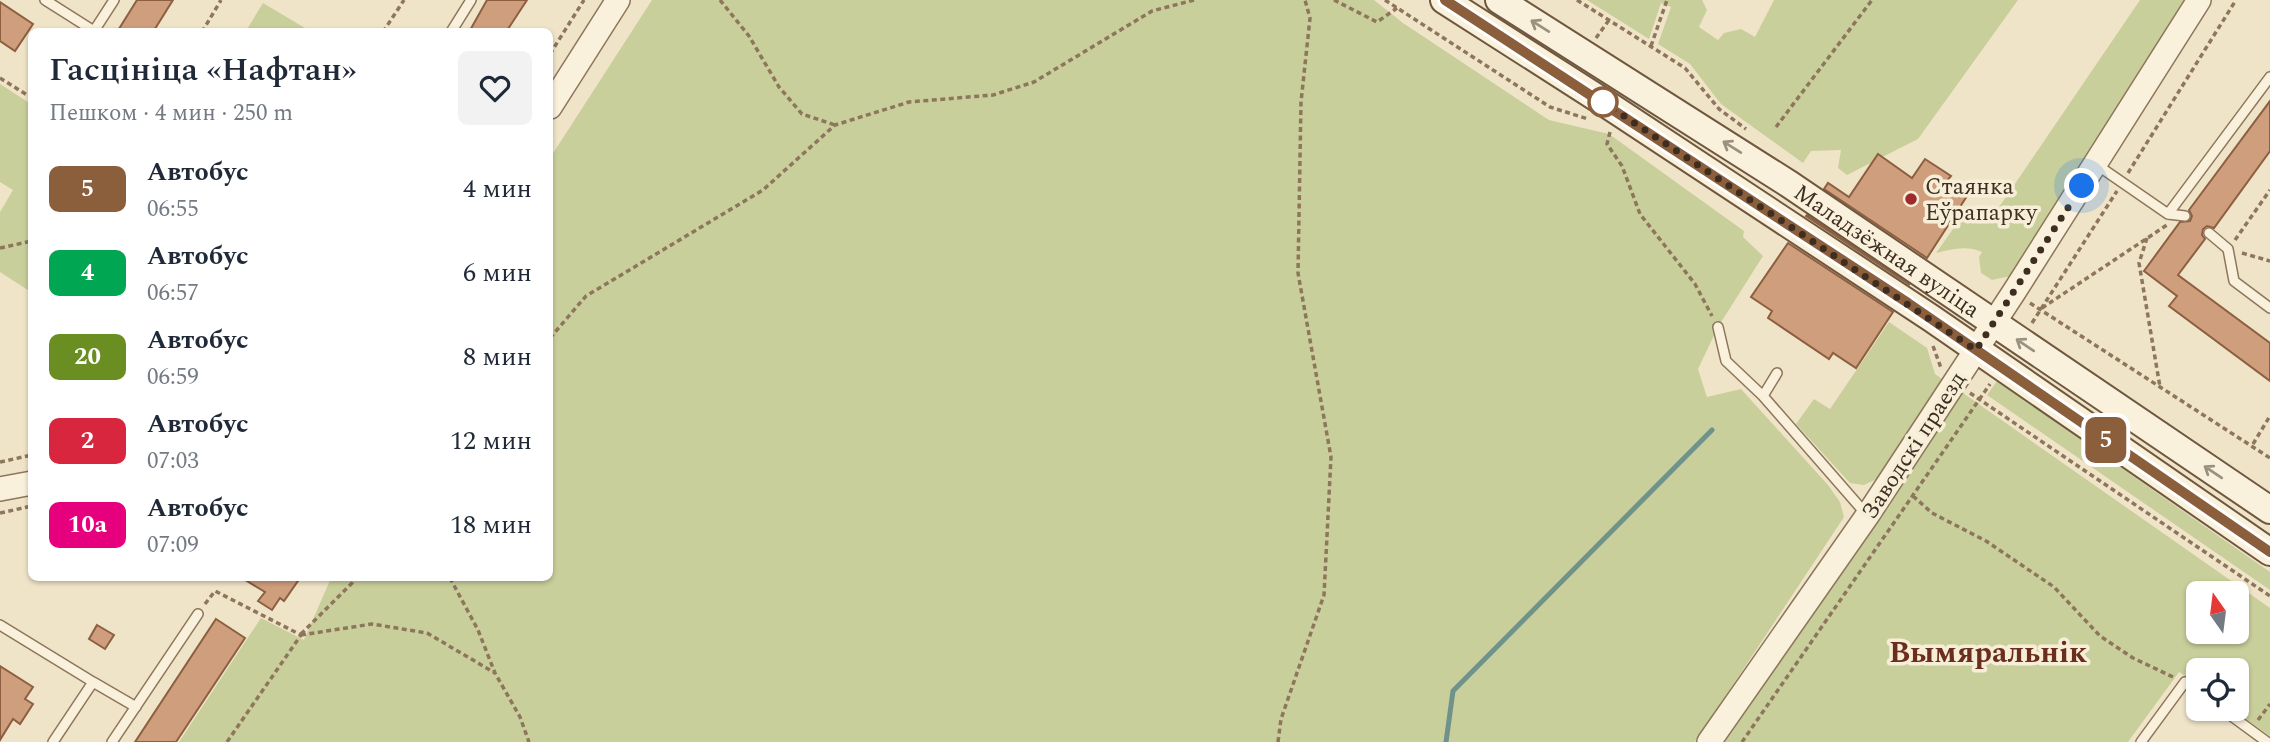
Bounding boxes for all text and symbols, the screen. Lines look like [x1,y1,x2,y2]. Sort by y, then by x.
one-way arrow [1530,18,1550,32]
text: Гасцініца «Нафтан» [49,45,357,95]
button: heart [458,51,532,125]
unlabelled marker [1588,87,1618,117]
text: Пешком · 4 мин · 250 m [49,96,293,131]
one-way arrow [1722,140,1742,154]
text: Автобус [147,152,249,192]
your location [2064,168,2099,203]
text: 4 мин [463,169,532,209]
place label: Стаянка Еўрапарку [1925,170,2038,231]
text: 5 [81,171,94,207]
street label: Маладзёжная вуліца [1786,176,1986,327]
marker: Стаянка Еўрапарку [1903,191,1919,207]
text: 06:55 [147,192,199,227]
text: Автобус [147,236,249,276]
text: 6 мин [463,253,532,293]
text: 4 [81,255,94,291]
text: 06:57 [147,276,199,311]
text: Автобус [147,320,249,360]
text: 8 мин [463,337,532,377]
one-way arrow [2015,338,2035,352]
text: 20 [74,339,101,375]
text: 06:59 [147,360,199,395]
street label: Заводскі праезд [1853,365,1975,527]
text: Автобус [147,404,249,444]
line badge: 5 [2083,417,2129,463]
text: 12 мин [450,421,532,461]
text: 5 [2099,422,2113,458]
text: 2 [81,423,94,459]
text: 07:03 [147,444,199,479]
one-way arrow [2204,465,2224,479]
text: Автобус [147,488,249,528]
text: 18 мин [450,505,532,545]
text: 10а [68,507,107,543]
text: 07:09 [147,528,199,563]
north arrow [2186,581,2249,644]
map controls [2186,581,2249,721]
district label: Вымяральнік [1889,630,2087,676]
button: locate [2186,658,2249,721]

